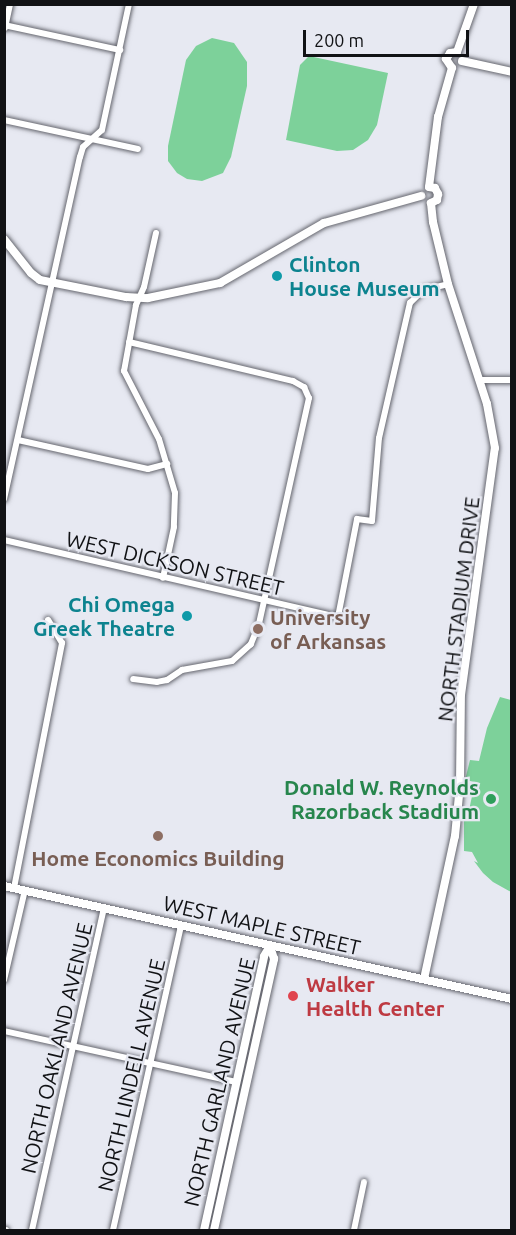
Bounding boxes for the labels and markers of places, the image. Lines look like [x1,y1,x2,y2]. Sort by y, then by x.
place label: Clinton House Museum [289,251,440,301]
marker: Clinton House Museum [270,269,284,283]
place label: Chi Omega Greek Theatre [33,591,175,641]
place label: University of Arkansas [270,604,386,654]
marker: Chi Omega Greek Theatre [180,609,194,623]
marker: University of Arkansas [251,622,265,636]
place label: Donald W. Reynolds Razorback Stadium [284,774,479,824]
marker: Donald W. Reynolds Razorback Stadium [484,792,498,806]
marker: Home Economics Building [151,829,165,843]
place label: Home Economics Building [31,845,285,871]
place label: Walker Health Center [306,971,444,1021]
marker: Walker Health Center [284,987,302,1005]

